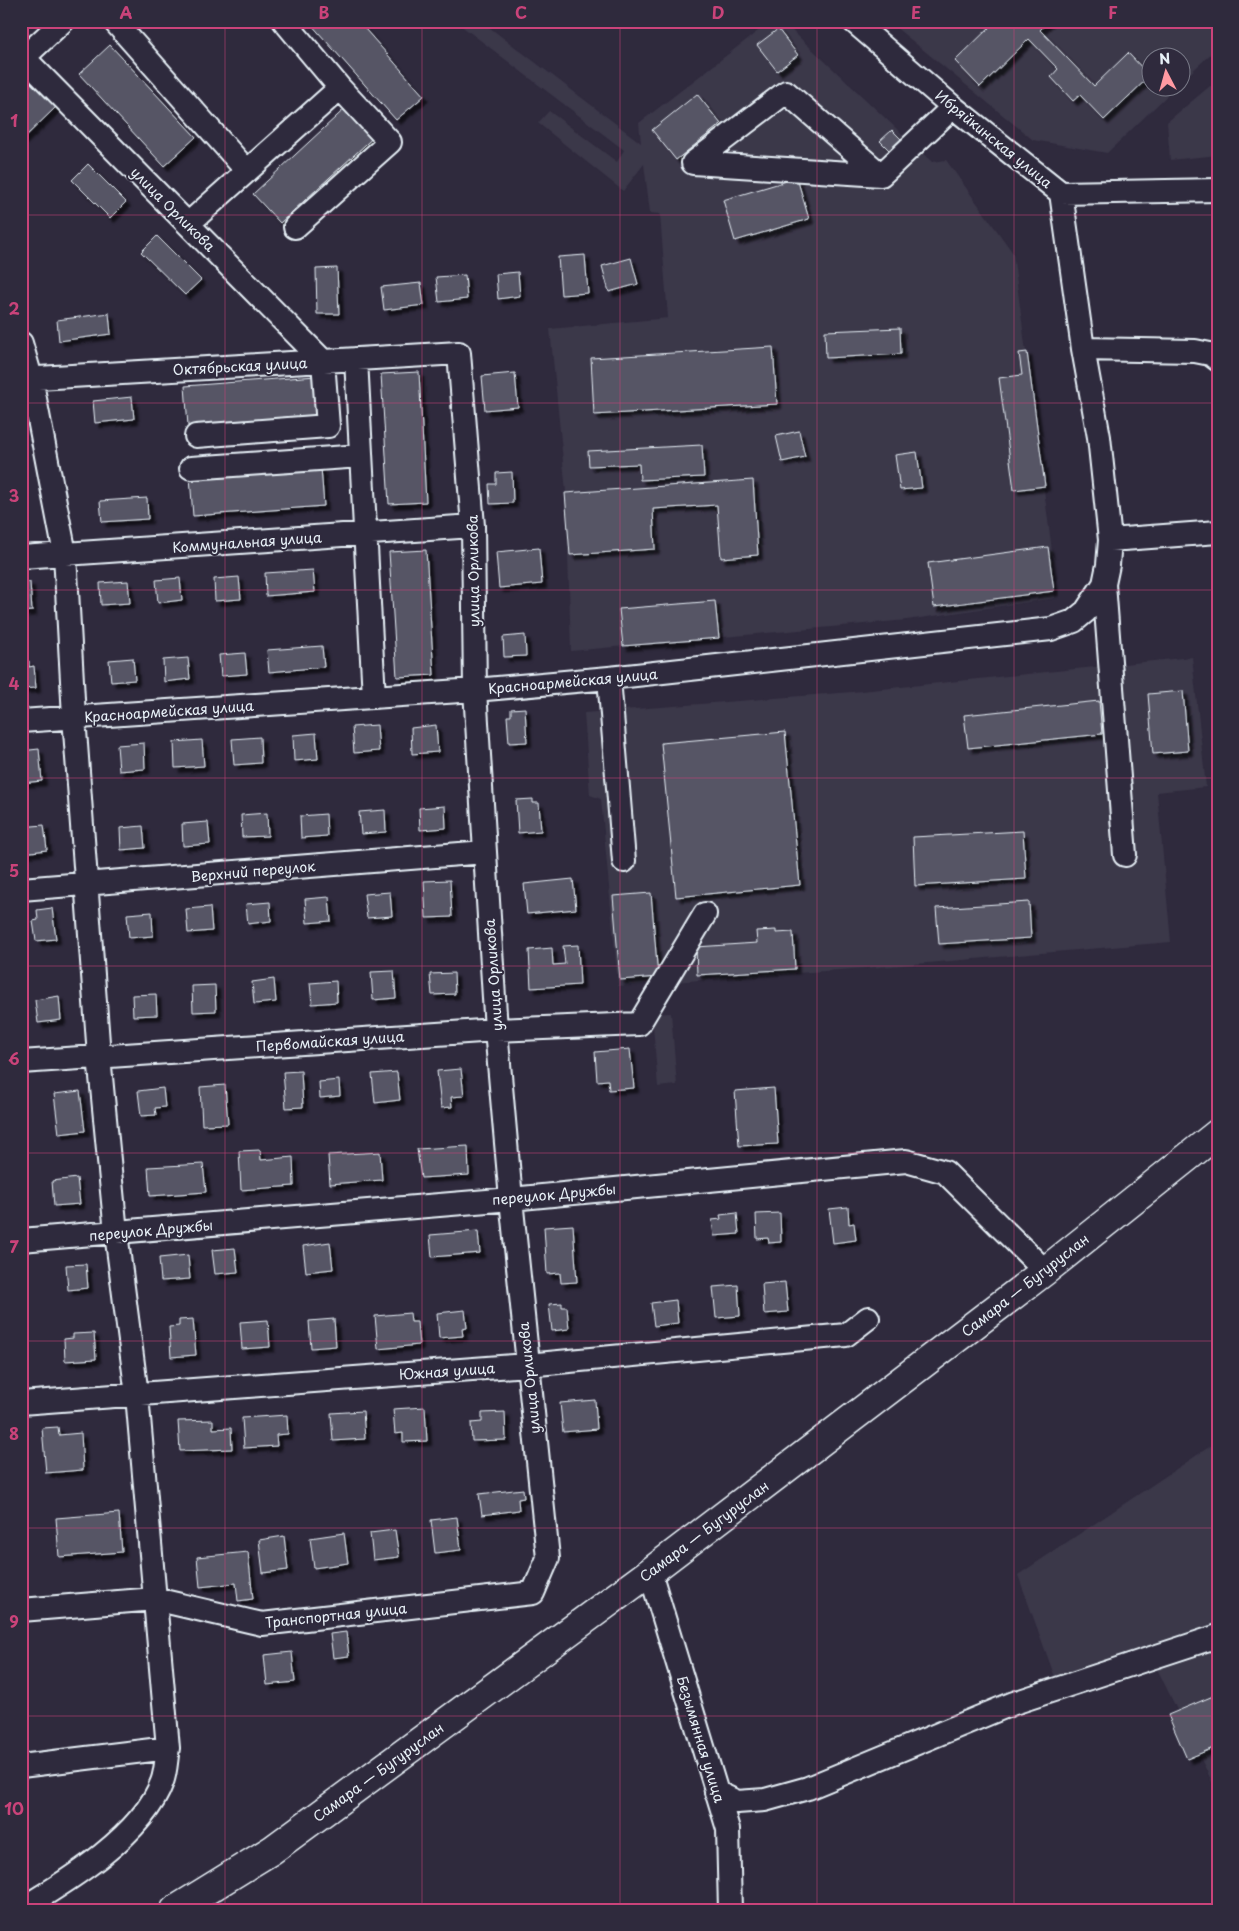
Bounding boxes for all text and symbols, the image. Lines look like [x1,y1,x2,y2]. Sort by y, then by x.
text: A [120,0,133,24]
text: B [319,0,330,24]
text: C [515,0,527,24]
text: D [712,0,724,24]
text: E [911,0,921,24]
text: F [1108,0,1118,24]
north arrow [1142,48,1192,98]
text: N [1158,48,1171,70]
street label: Ибряйкинская улица [931,85,1057,193]
text: 1 [10,108,18,132]
street label: улица Орликова [126,162,220,256]
text: 2 [8,296,20,320]
street label: Октябрьская улица [172,352,308,380]
text: 3 [9,483,19,507]
street label: улица Орликова [462,514,484,627]
street label: Коммунальная улица [172,526,323,558]
street label: Красноармейская улица [487,663,659,699]
text: 4 [9,671,20,695]
street label: Красноармейская улица [84,695,255,727]
street label: Верхний переулок [190,855,317,887]
text: 5 [9,858,19,882]
street label: улица Орликова [479,918,507,1032]
street label: Первомайская улица [255,1025,405,1057]
text: 6 [8,1046,20,1070]
street label: переулок Дружбы [491,1178,617,1210]
street label: переулок Дружбы [88,1214,214,1246]
street label: Самара — Бугуруслан [957,1228,1093,1342]
text: 7 [9,1234,19,1258]
street label: улица Орликова [513,1321,545,1435]
street label: Южная улица [398,1357,496,1385]
text: 8 [9,1421,19,1445]
street label: Самара — Бугуруслан [635,1475,773,1587]
street label: Транспортная улица [264,1597,408,1633]
text: 9 [9,1609,19,1633]
street label: Безымянная улица [672,1673,730,1805]
street label: Самара — Бугуруслан [308,1717,448,1827]
text: 10 [4,1796,24,1820]

